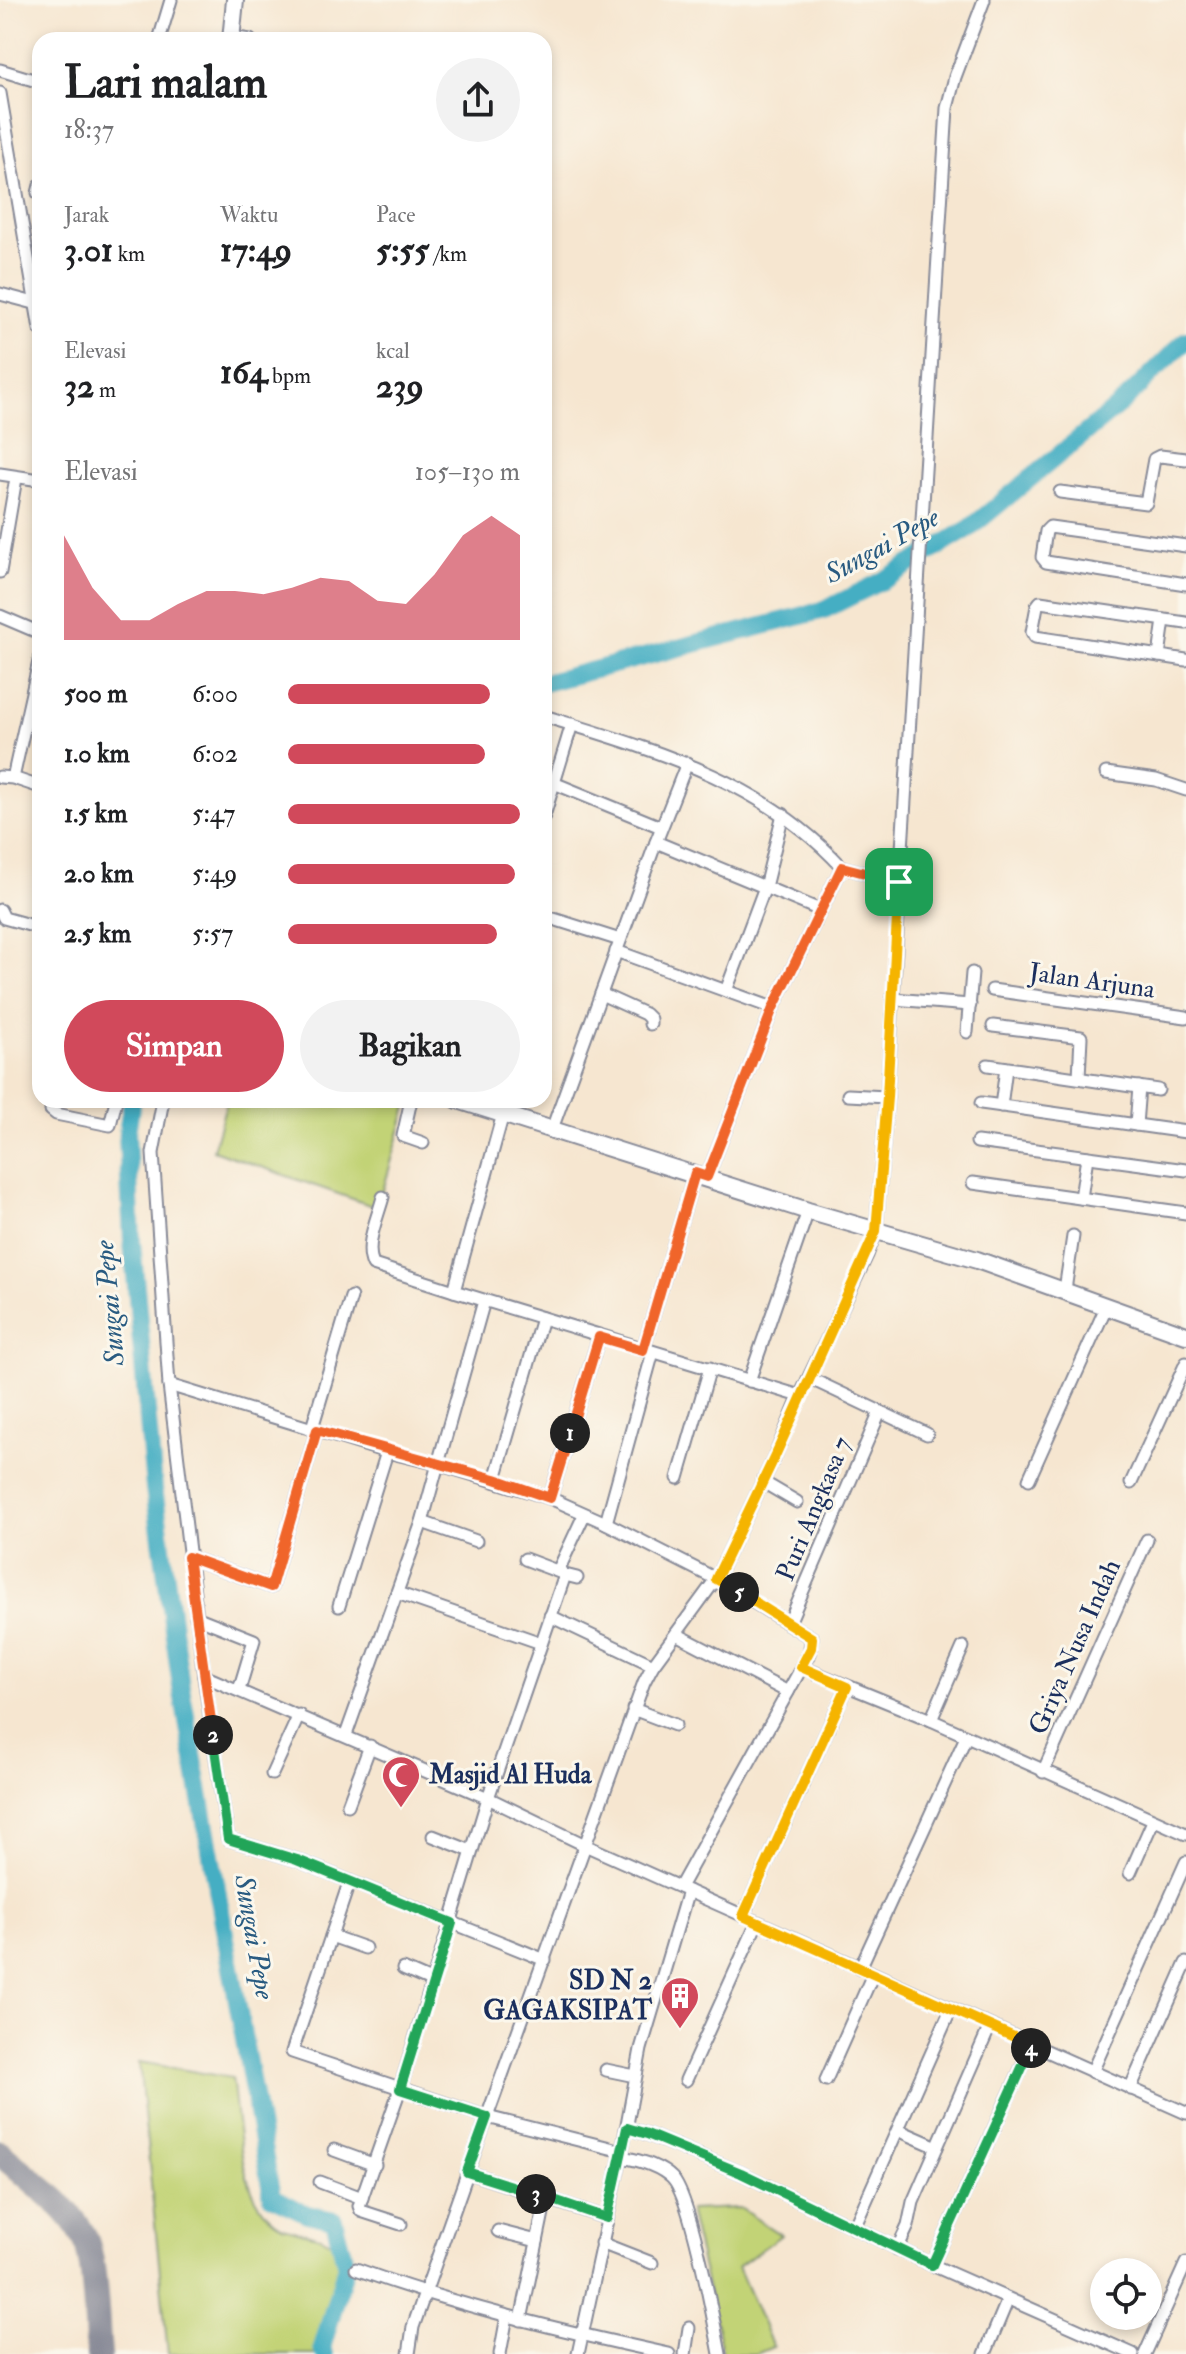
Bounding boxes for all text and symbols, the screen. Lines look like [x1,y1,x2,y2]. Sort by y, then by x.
text: Lari malam [64,56,267,111]
button: share [436,58,520,142]
text: 18:37 [64,114,114,146]
text: Jarak [64,201,109,229]
text: Waktu [220,201,278,229]
text: Pace [376,201,415,229]
text: 3.01 [64,229,113,272]
text: 17:49 [220,229,292,272]
text: 5:55 [376,229,429,272]
text: km [113,240,145,268]
text: /km [429,240,467,268]
text: Elevasi [64,337,126,365]
text: kcal [376,337,410,365]
text: 164 [220,351,267,394]
text: bpm [267,362,311,390]
text: 32 [64,365,94,408]
text: 239 [376,365,424,408]
text: m [94,376,116,404]
text: Elevasi [64,456,138,488]
text: 105–130 m [415,456,520,488]
water label: Sungai Pepe [818,500,946,592]
text: 500 m [64,678,128,710]
text: 6:00 [192,678,238,710]
text: 1.0 km [64,738,130,770]
text: 6:02 [192,738,238,770]
text: 1.5 km [64,798,127,830]
text: 5:47 [192,798,235,830]
pin [865,848,933,916]
text: 2.0 km [64,858,134,890]
text: 5:49 [192,858,237,890]
icon: arrive [877,860,921,904]
text: 2.5 km [64,918,131,950]
text: 5:57 [192,918,233,950]
street label: Jalan Arjuna [1026,956,1157,1006]
button: Simpan [64,1000,284,1092]
button: Bagikan [300,1000,520,1092]
water label: Sungai Pepe [87,1238,133,1368]
pin: 1 [550,1413,590,1453]
text: 1 [566,1419,574,1447]
street label: Puri Angkasa 7 [769,1432,859,1586]
street label: Griya Nusa Indah [1022,1554,1128,1739]
pin: 5 [719,1572,759,1612]
text: 5 [734,1578,744,1606]
pin: 2 [193,1715,233,1755]
text: 2 [207,1721,219,1749]
mosque icon: Masjid Al Huda [380,1754,422,1809]
place label: Masjid Al Huda [428,1759,593,1791]
water label: Sungai Pepe [226,1871,282,2003]
place label: SD N 2 GAGAKSIPAT [483,1965,653,2027]
building icon: SD N 2 GAGAKSIPAT [659,1975,701,2030]
pin: 4 [1011,2028,1051,2068]
text: 4 [1025,2034,1037,2062]
pin: 3 [516,2174,556,2214]
text: 3 [532,2180,540,2208]
map controls [1090,2258,1162,2330]
button: locate [1090,2258,1162,2330]

